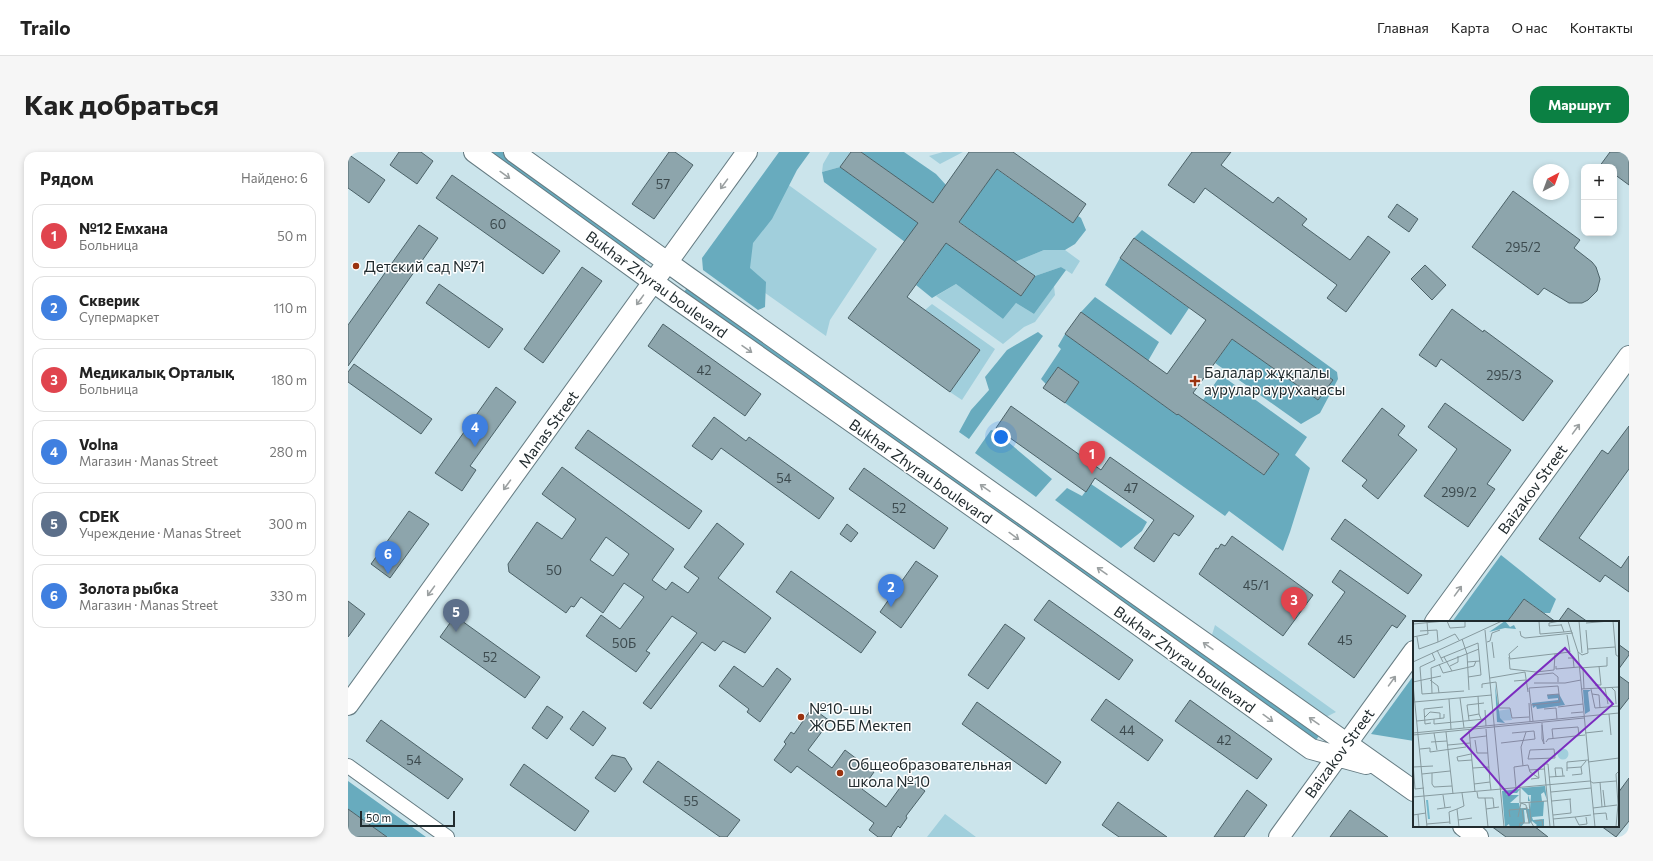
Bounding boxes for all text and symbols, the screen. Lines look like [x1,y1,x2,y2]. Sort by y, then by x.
text: Trailo [20,16,71,39]
text: Главная [1377,19,1429,36]
text: Карта [1451,19,1489,36]
text: О нас [1511,19,1548,36]
text: Контакты [1570,19,1633,36]
button: Маршрут [1530,86,1629,123]
text: Как добраться [24,87,219,121]
north arrow [1533,164,1569,200]
map controls [1581,164,1617,236]
button: + [1581,164,1617,200]
text: Рядом [40,168,94,189]
text: Найдено: 6 [241,170,308,186]
one-way arrow [500,171,511,179]
house number: 57 [656,176,670,192]
one-way arrow [720,178,729,189]
button: − [1581,200,1617,236]
house number: 60 [490,216,506,232]
text: №12 Емхана [79,219,168,237]
street label: Bukhar Zhyrau boulevard [583,227,731,341]
text: 1 [51,228,57,244]
text: 50 m [277,228,307,244]
text: Больница [79,237,138,253]
house number: 295/2 [1505,239,1541,255]
place label: Детский сад №71 [364,257,485,275]
marker: Детский сад №71 [351,261,361,271]
text: Скверик [79,291,140,309]
one-way arrow [636,295,644,306]
text: 2 [50,300,58,316]
text: 110 m [274,300,307,316]
text: Супермаркет [79,309,159,325]
one-way arrow [742,345,753,353]
house number: 42 [697,362,711,378]
text: Медикалық Орталық [79,363,234,381]
place label: Балалар жұқпалы аурулар ауруханасы [1204,363,1345,398]
house number: 295/3 [1486,367,1522,383]
text: 3 [50,372,58,388]
text: 180 m [271,372,307,388]
marker: Балалар жұқпалы аурулар ауруханасы [1189,375,1201,387]
text: Больница [79,381,138,397]
street label: Manas Street [514,387,582,471]
pin: 4 [462,414,488,447]
street label: Bukhar Zhyrau boulevard [846,415,996,527]
one-way arrow [1572,423,1580,434]
your location [991,427,1011,447]
text: Volna [79,435,118,453]
pin: 1 [1079,441,1105,474]
street label: Baizakov Street [1494,441,1570,537]
text: 4 [50,444,58,460]
text: 280 m [270,444,307,460]
text: Магазин · Manas Street [79,453,218,469]
house number: 54 [776,470,792,486]
one-way arrow [503,480,511,491]
house number: 47 [1124,480,1138,496]
one-way arrow [979,484,990,492]
house number: 299/2 [1441,484,1477,500]
house number: 52 [892,500,906,516]
text: CDEK [79,507,120,525]
text: 5 [50,516,58,532]
text: 300 m [269,516,307,532]
text: Учреждение · Manas Street [79,525,241,541]
one-way arrow [1009,532,1020,540]
pin: 6 [375,541,401,574]
house number: 50 [546,562,562,578]
one-way arrow [1097,567,1108,575]
pin: 2 [878,574,904,607]
house number: 45/1 [1243,577,1269,593]
text: Золота рыбка [79,579,178,597]
one-way arrow [427,585,435,596]
one-way arrow [1454,585,1462,596]
pin: 3 [1281,587,1307,620]
text: 6 [50,588,58,604]
text: 330 m [270,588,307,604]
text: Магазин · Manas Street [79,597,218,613]
pin: 5 [443,599,469,632]
street label: Bukhar Zhyrau boulevard [1111,602,1259,716]
inset map [1413,621,1619,827]
house number: 45 [1337,632,1353,648]
house number: 50Б [612,635,636,651]
one-way arrow [1203,642,1214,650]
house number: 52 [483,649,497,665]
one-way arrow [1388,676,1396,687]
place label: №10-шы ЖОББ Мектеп [809,699,912,734]
street label: Baizakov Street [1301,705,1377,801]
marker: №10-шы ЖОББ Мектеп [796,712,806,722]
one-way arrow [1262,714,1273,722]
one-way arrow [1309,717,1320,726]
house number: 44 [1119,722,1135,738]
house number: 42 [1217,732,1231,748]
house number: 54 [406,752,422,768]
place label: Общеобразовательная школа №10 [848,755,1012,790]
marker: Общеобразовательная школа №10 [835,768,845,778]
house number: 55 [684,793,698,809]
scale bar [360,809,455,828]
text: 50 m [366,811,391,824]

